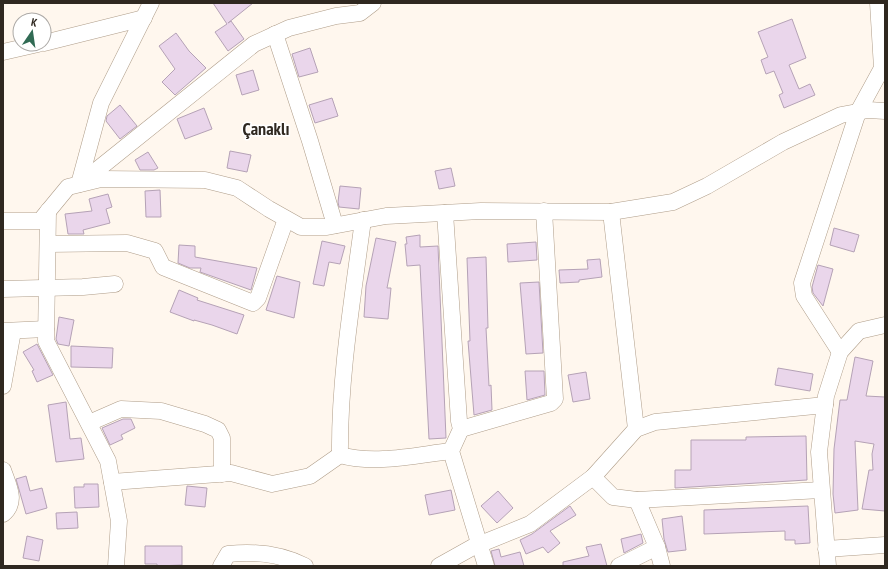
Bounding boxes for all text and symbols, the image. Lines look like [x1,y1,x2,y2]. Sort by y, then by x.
north arrow [12,12,52,52]
text: K [30,15,39,30]
district label: Çanaklı [243,117,289,140]

